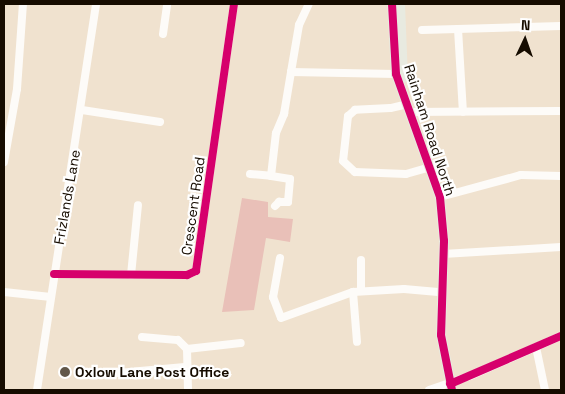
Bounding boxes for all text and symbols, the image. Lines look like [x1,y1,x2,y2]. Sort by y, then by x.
north arrow [500,15,550,65]
text: N [521,16,531,34]
street label: Rainham Road North [401,62,459,198]
street label: Frizlands Lane [50,148,84,246]
street label: Crescent Road [178,156,208,256]
place label: Oxlow Lane Post Office [75,364,229,380]
marker: Oxlow Lane Post Office [59,366,71,378]

